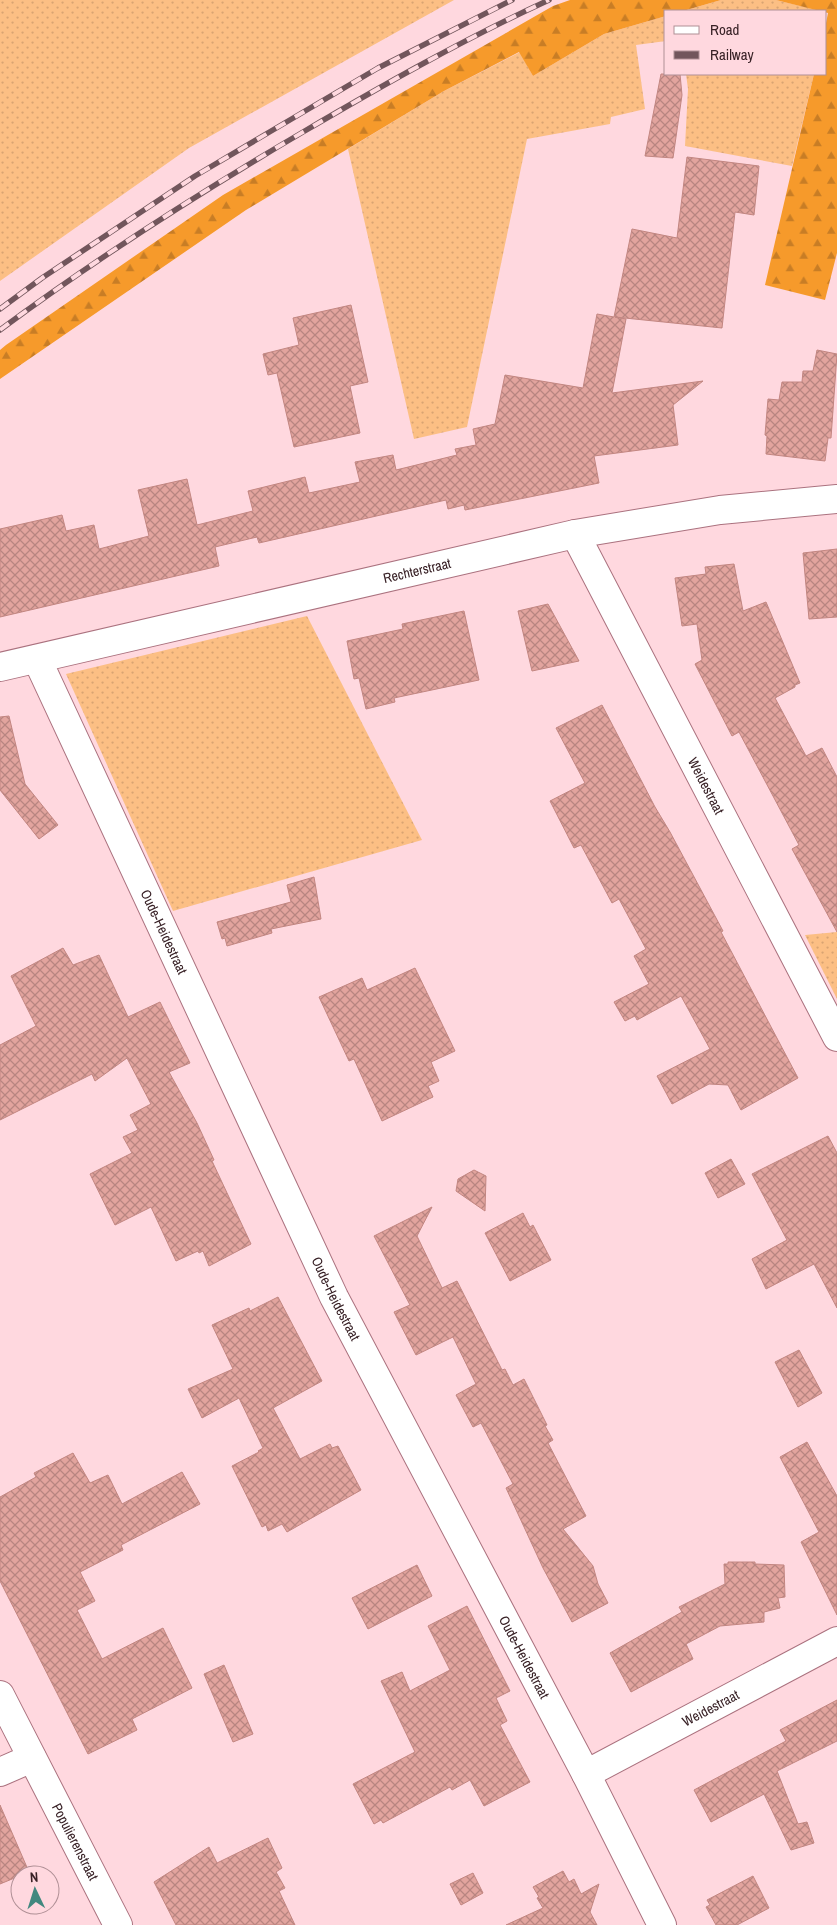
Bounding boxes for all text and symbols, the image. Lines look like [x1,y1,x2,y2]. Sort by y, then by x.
legend [664,10,827,75]
text: Road [710,19,739,40]
text: Railway [710,44,755,65]
street label: Rechterstraat [381,554,453,587]
street label: Weidestraat [684,754,728,817]
street label: Oude-Heidestraat [137,887,191,977]
street label: Oude-Heidestraat [308,1254,364,1344]
street label: Oude-Heidestraat [495,1612,554,1702]
street label: Weidestraat [679,1686,742,1730]
street label: Populierenstraat [48,1800,103,1883]
north arrow [10,1865,60,1915]
text: N [29,1868,39,1886]

